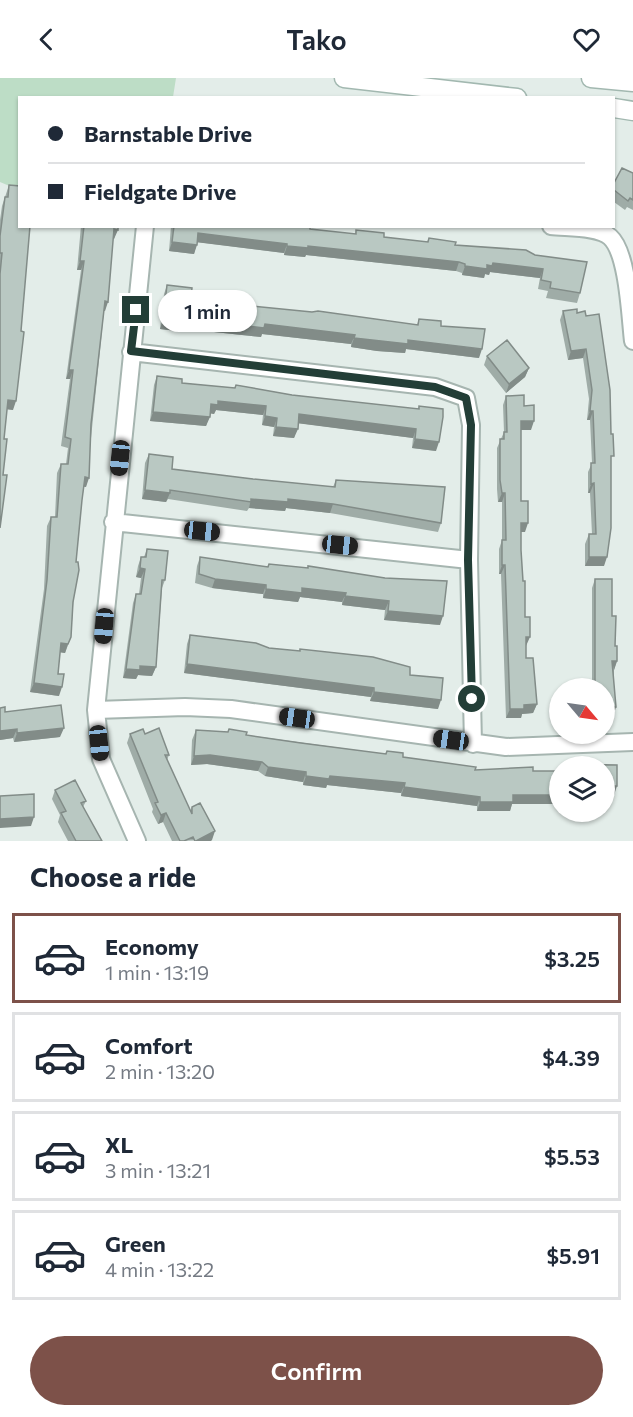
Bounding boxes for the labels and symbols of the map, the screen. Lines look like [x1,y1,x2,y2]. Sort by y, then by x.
callout: 1 min [157,289,256,331]
route end [122,296,149,323]
car [109,439,131,477]
car [183,520,221,542]
car [321,534,359,556]
car [93,607,115,645]
north arrow [549,678,615,744]
route start [458,685,485,712]
car [278,707,316,729]
car [88,724,110,762]
car [432,729,470,751]

